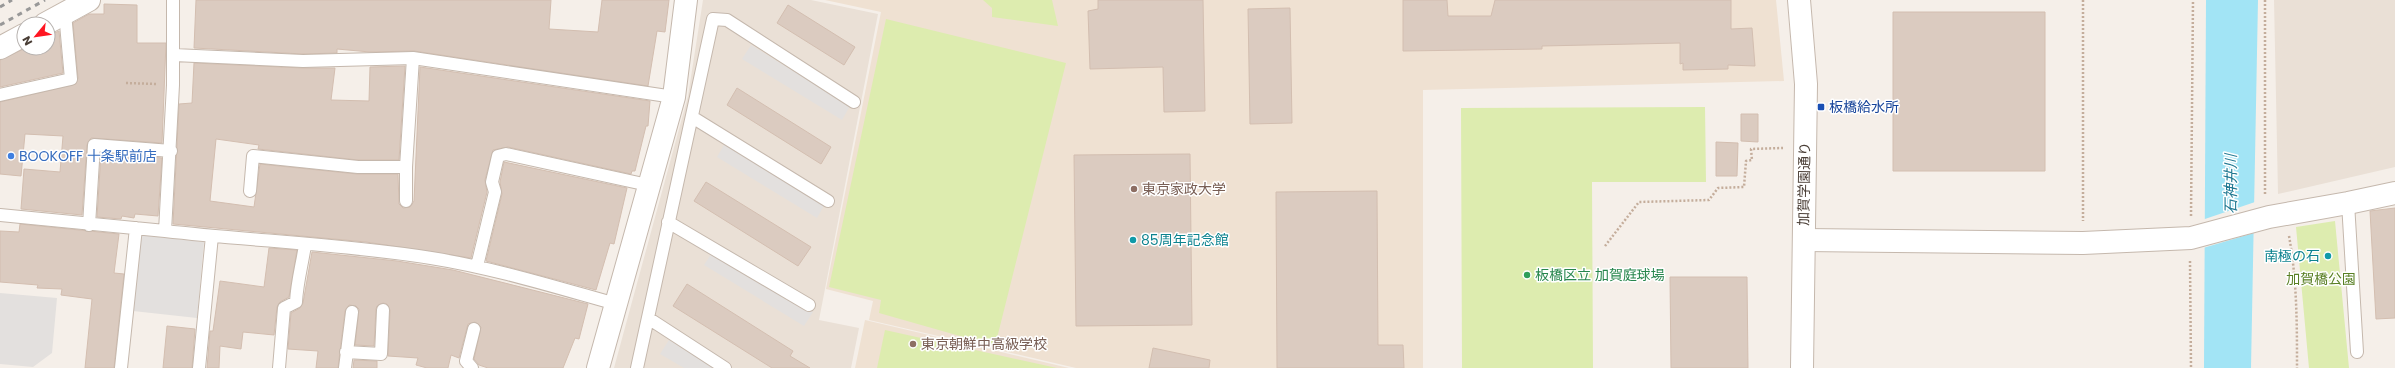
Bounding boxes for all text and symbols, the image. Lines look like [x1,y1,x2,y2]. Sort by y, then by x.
north arrow [16,16,56,56]
text: N [18,33,36,48]
place label: 板橋給水所 [1829,97,1899,117]
marker: 板橋給水所 [1816,102,1826,112]
street label: 加賀学園通り [1793,142,1815,226]
place label: BOOKOFF 十条駅前店 [19,146,157,166]
marker: BOOKOFF 十条駅前店 [6,151,16,161]
water label: 石神井川 [2220,152,2241,214]
place label: 東京家政大学 [1142,179,1226,199]
marker: 東京家政大学 [1129,184,1139,194]
place label: 85周年記念館 [1141,230,1229,250]
marker: 85周年記念館 [1128,235,1138,245]
place label: 南極の石 [2264,246,2320,266]
marker: 南極の石 [2323,251,2333,261]
place label: 板橋区立 加賀庭球場 [1535,265,1665,285]
park label: 加賀橋公園 [2286,269,2356,289]
marker: 板橋区立 加賀庭球場 [1522,270,1532,280]
place label: 東京朝鮮中高級学校 [921,334,1047,354]
marker: 東京朝鮮中高級学校 [908,339,918,349]

